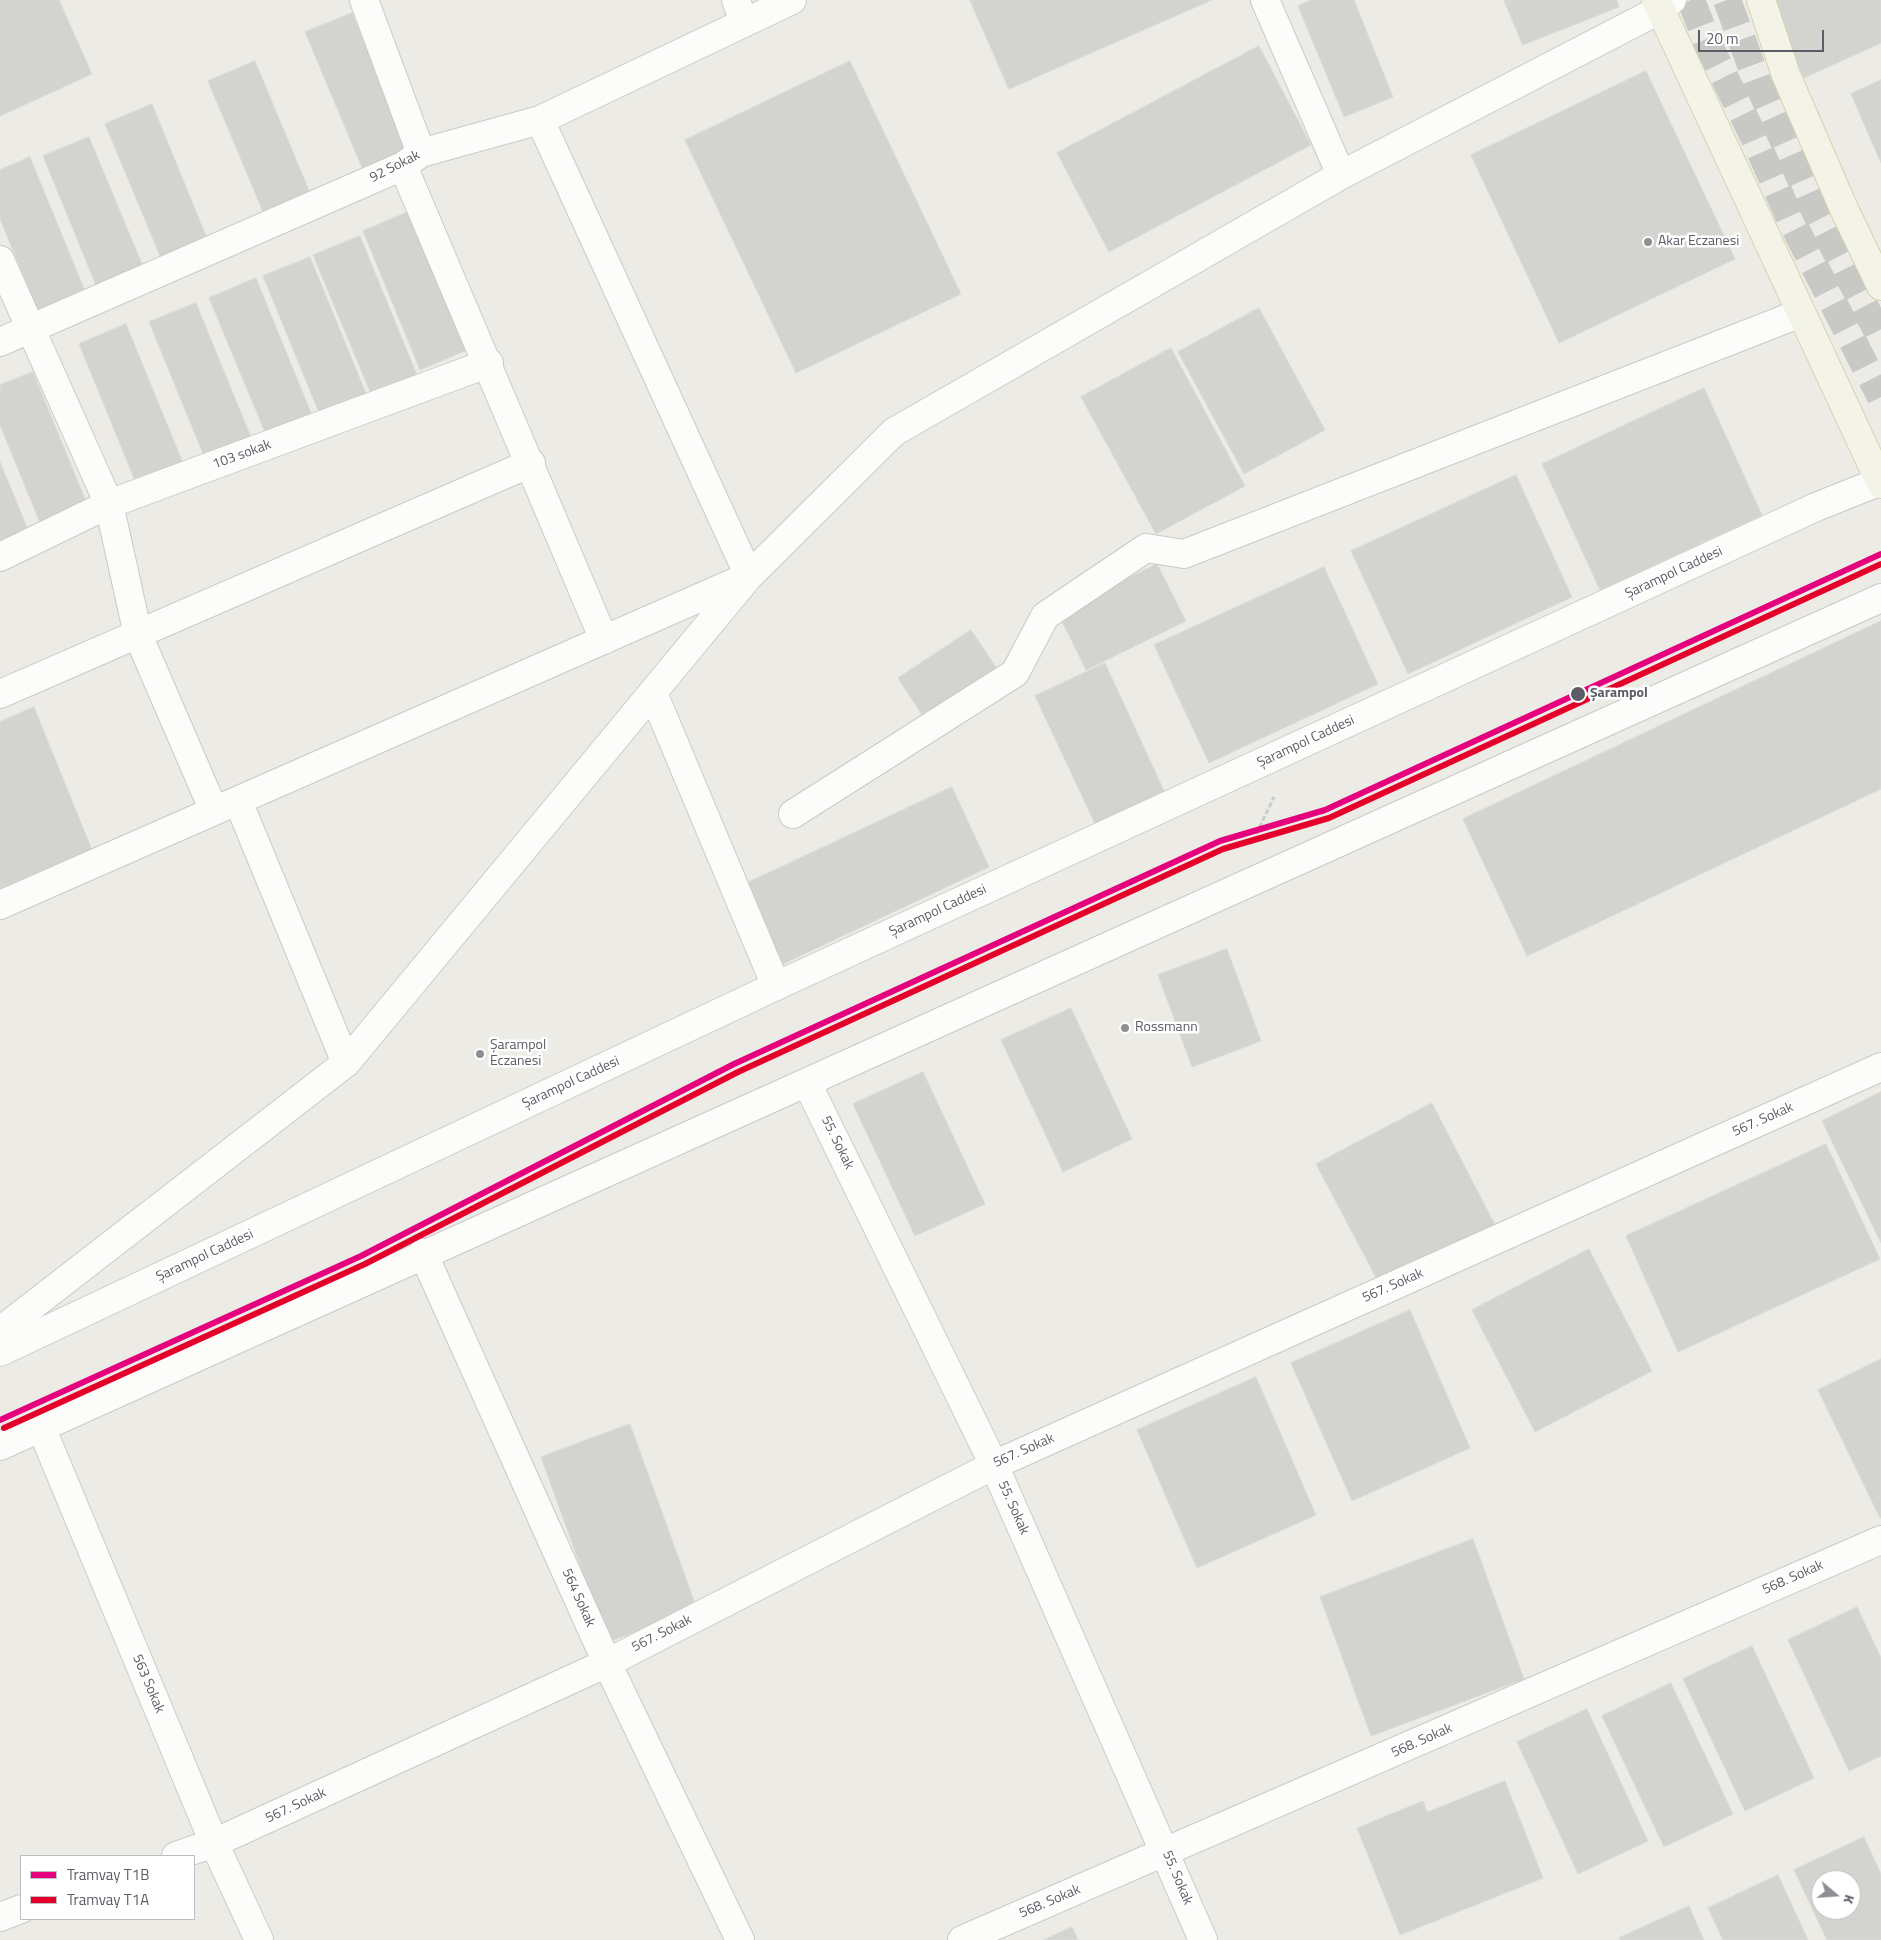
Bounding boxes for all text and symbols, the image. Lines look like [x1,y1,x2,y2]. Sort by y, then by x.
scale bar [1701,20,1827,52]
text: 20 m [1706,27,1739,50]
street label: 92 Sokak [367,147,423,187]
place label: Akar Eczanesi [1658,234,1739,250]
marker: Akar Eczanesi [1642,236,1654,248]
street label: 103 sokak [211,437,273,473]
street label: Şarampol Caddesi [1623,543,1725,603]
marker: Şarampol [1569,685,1587,703]
place label: Şarampol [1590,686,1648,702]
street label: Şarampol Caddesi [1255,712,1357,772]
street label: Şarampol Caddesi [887,881,989,941]
place label: Rossmann [1135,1020,1198,1036]
marker: Rossmann [1119,1022,1131,1034]
place label: Şarampol Eczanesi [490,1038,546,1070]
marker: Şarampol Eczanesi [474,1048,486,1060]
street label: Şarampol Caddesi [520,1053,622,1113]
street label: 567. Sokak [1730,1099,1796,1141]
street label: 55. Sokak [817,1114,857,1172]
street label: Şarampol Caddesi [154,1226,256,1286]
street label: 567. Sokak [1360,1265,1426,1307]
street label: 567. Sokak [991,1430,1057,1472]
street label: 55. Sokak [994,1478,1032,1538]
street label: 568. Sokak [1760,1557,1826,1599]
street label: 564 Sokak [558,1566,598,1630]
street label: 567. Sokak [629,1612,695,1656]
street label: 563 Sokak [128,1652,168,1716]
street label: 568. Sokak [1389,1720,1455,1762]
street label: 567. Sokak [263,1785,329,1827]
street label: 55. Sokak [1158,1848,1196,1908]
legend [20,1855,195,1920]
text: Tramvay T1B [67,1863,149,1886]
north arrow [1811,1870,1861,1920]
street label: 568. Sokak [1017,1882,1083,1922]
text: Tramvay T1A [67,1888,149,1911]
text: K [1839,1892,1861,1907]

